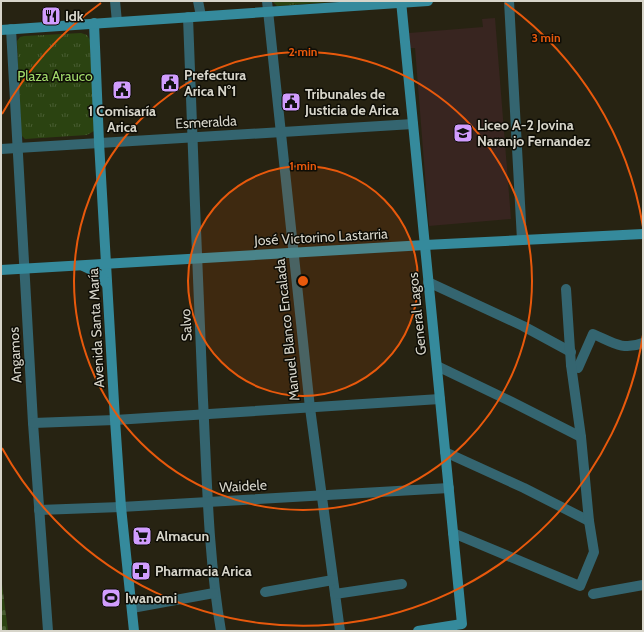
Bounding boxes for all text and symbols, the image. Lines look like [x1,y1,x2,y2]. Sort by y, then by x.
restaurant icon: Idk [40,5,62,27]
place label: Idk [65,7,84,25]
text: 3 min [531,30,561,45]
text: 2 min [289,44,317,59]
place label: Prefectura Arica N°1 [184,66,246,100]
park label: Plaza Arauco [17,67,93,85]
public building icon: Prefectura Arica N°1 [159,72,181,94]
public building icon: 1 Comisaría Arica [111,79,133,101]
place label: Tribunales de Justicia de Arica [304,85,399,119]
public building icon: Tribunales de Justicia de Arica [280,91,302,113]
place label: 1 Comisaría Arica [88,102,156,136]
street label: Esmeralda [175,111,238,133]
place label: Liceo A-2 Jovina Naranjo Fernandez [477,116,591,150]
school or university icon: Liceo A-2 Jovina Naranjo Fernandez [452,122,474,144]
text: 1 min [289,158,317,173]
street label: José Victorino Lastarria [253,225,388,250]
street label: Manuel Blanco Encalada [271,258,303,402]
street label: Avenida Santa María [84,267,108,388]
street label: General Lagos [404,271,430,356]
centre of rings [296,274,310,288]
street label: Salvo [176,308,196,342]
street label: Angamos [5,326,25,383]
street label: Waidele [219,476,267,496]
supermarket icon: Almacun [131,525,153,547]
place label: Almacun [156,527,209,545]
pharmacy icon: Pharmacia Arica [130,560,152,582]
place label: Pharmacia Arica [155,562,252,580]
sports icon: Iwanomi [100,587,122,609]
place label: Iwanomi [125,589,177,607]

